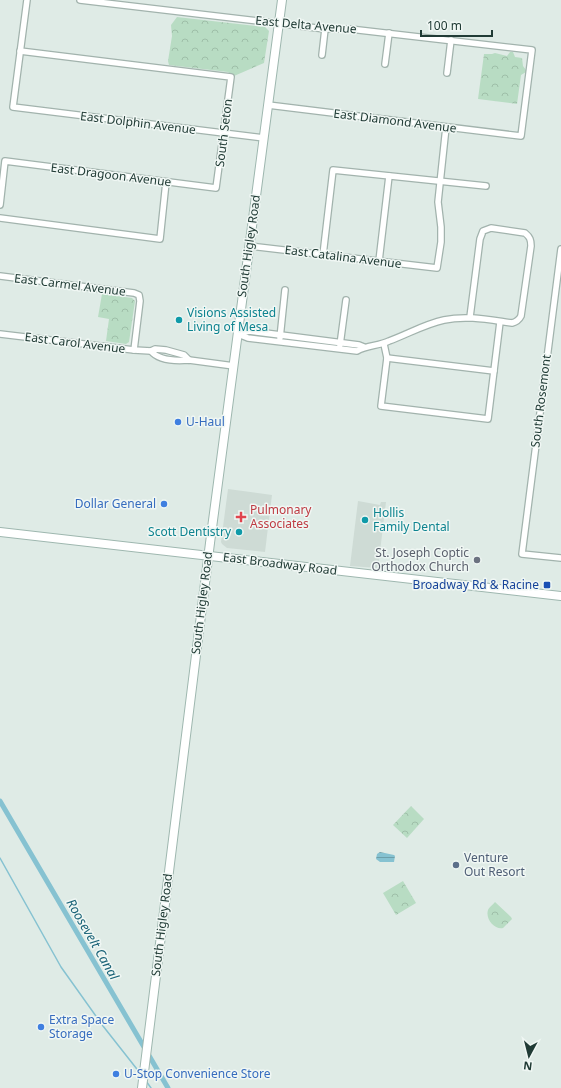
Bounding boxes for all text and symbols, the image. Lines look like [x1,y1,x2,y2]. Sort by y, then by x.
street label: East Delta Avenue [255,12,358,37]
scale bar [421,12,492,38]
text: 100 m [427,17,462,34]
street label: South Seton [211,98,236,168]
street label: East Diamond Avenue [333,105,458,137]
street label: East Dolphin Avenue [79,107,197,138]
street label: East Dragoon Avenue [50,159,173,190]
street label: South Higley Road [233,194,264,298]
street label: East Catalina Avenue [284,241,403,272]
street label: East Carmel Avenue [13,269,127,300]
place label: Visions Assisted Living of Mesa [187,304,276,335]
marker: Visions Assisted Living of Mesa [174,315,184,325]
street label: East Carol Avenue [24,328,127,357]
street label: South Rosemont [526,353,555,448]
place label: U-Haul [186,413,225,430]
marker: U-Haul [173,417,183,427]
place label: Dollar General [75,495,156,512]
marker: Dollar General [159,499,169,509]
place label: Pulmonary Associates [250,501,312,532]
place label: Hollis Family Dental [373,504,450,535]
marker: Pulmonary Associates [235,511,247,523]
marker: Hollis Family Dental [360,515,370,525]
place label: Scott Dentistry [148,523,232,540]
marker: Scott Dentistry [234,527,244,537]
place label: St. Joseph Coptic Orthodox Church [371,544,469,575]
street label: East Broadway Road [222,548,338,579]
street label: South Higley Road [187,551,216,655]
marker: St. Joseph Coptic Orthodox Church [472,555,482,565]
place label: Broadway Rd & Racine [413,576,539,593]
marker: Broadway Rd & Racine [542,580,552,590]
place label: Venture Out Resort [464,849,525,880]
marker: Venture Out Resort [451,860,461,870]
street label: South Higley Road [147,873,176,977]
water label: Roosevelt Canal [62,895,124,983]
place label: Extra Space Storage [49,1011,114,1042]
marker: Extra Space Storage [36,1022,46,1032]
north arrow [509,1036,549,1076]
text: N [522,1058,533,1074]
place label: U-Stop Convenience Store [124,1065,271,1082]
marker: U-Stop Convenience Store [111,1069,121,1079]

